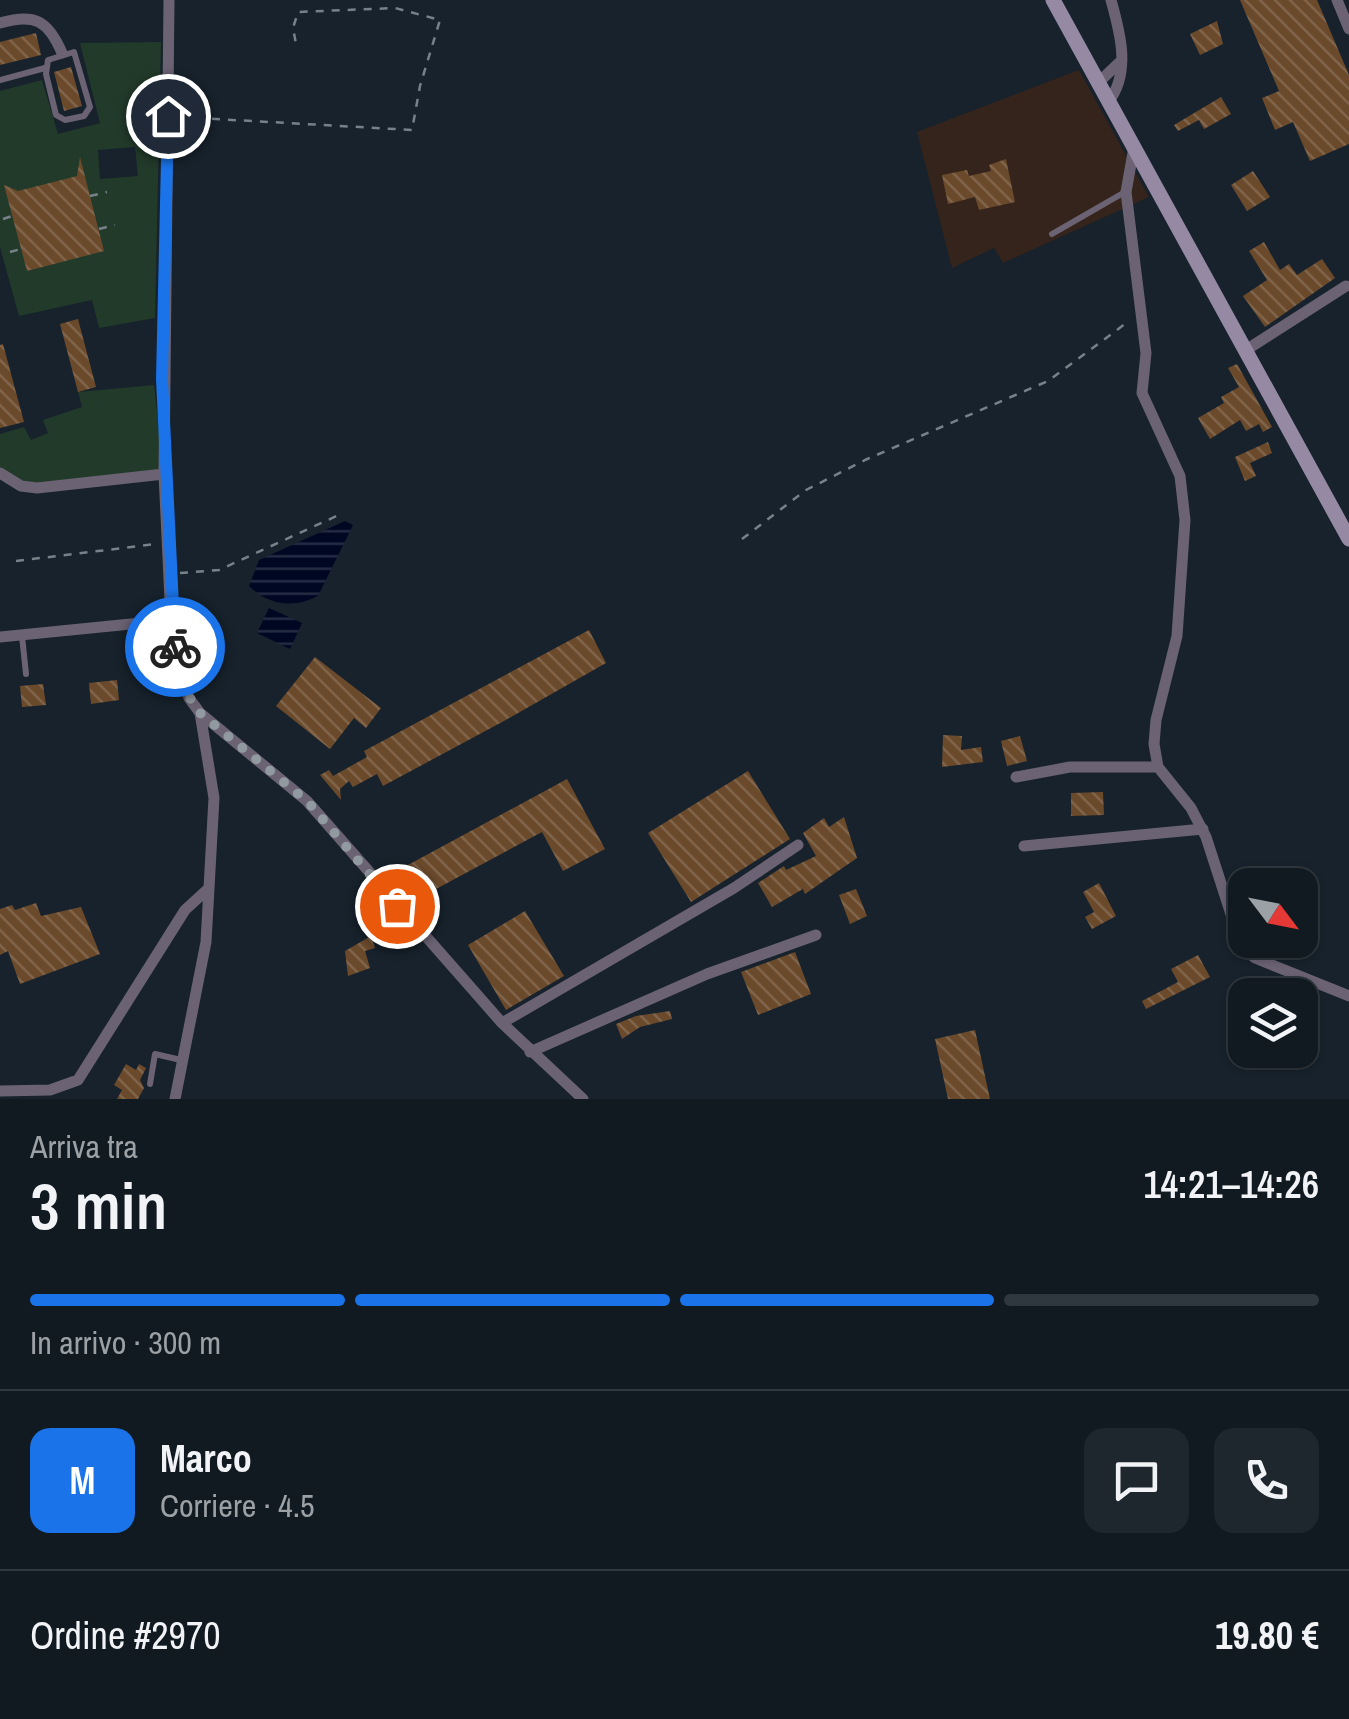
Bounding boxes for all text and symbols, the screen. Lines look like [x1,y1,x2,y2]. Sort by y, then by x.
pin [126,74,211,159]
icon: home [141,89,196,144]
courier [125,597,225,697]
icon: bike [148,620,203,675]
pin [355,864,440,949]
north arrow [1228,868,1318,958]
map controls [1228,868,1318,1068]
icon: bag [370,879,425,934]
button: layers [1228,978,1318,1068]
text: Arriva tra [30,1125,138,1168]
text: 14:21–14:26 [1143,1159,1319,1210]
text: 3 min [30,1162,167,1249]
text: In arrivo · 300 m [30,1321,221,1364]
button: chat [1084,1428,1189,1533]
button: phone [1214,1428,1319,1533]
text: Marco [160,1433,252,1484]
text: M [70,1455,95,1506]
text: Corriere · 4.5 [160,1484,315,1527]
text: Ordine #2970 [30,1610,221,1661]
text: 19.80 € [1215,1610,1319,1661]

